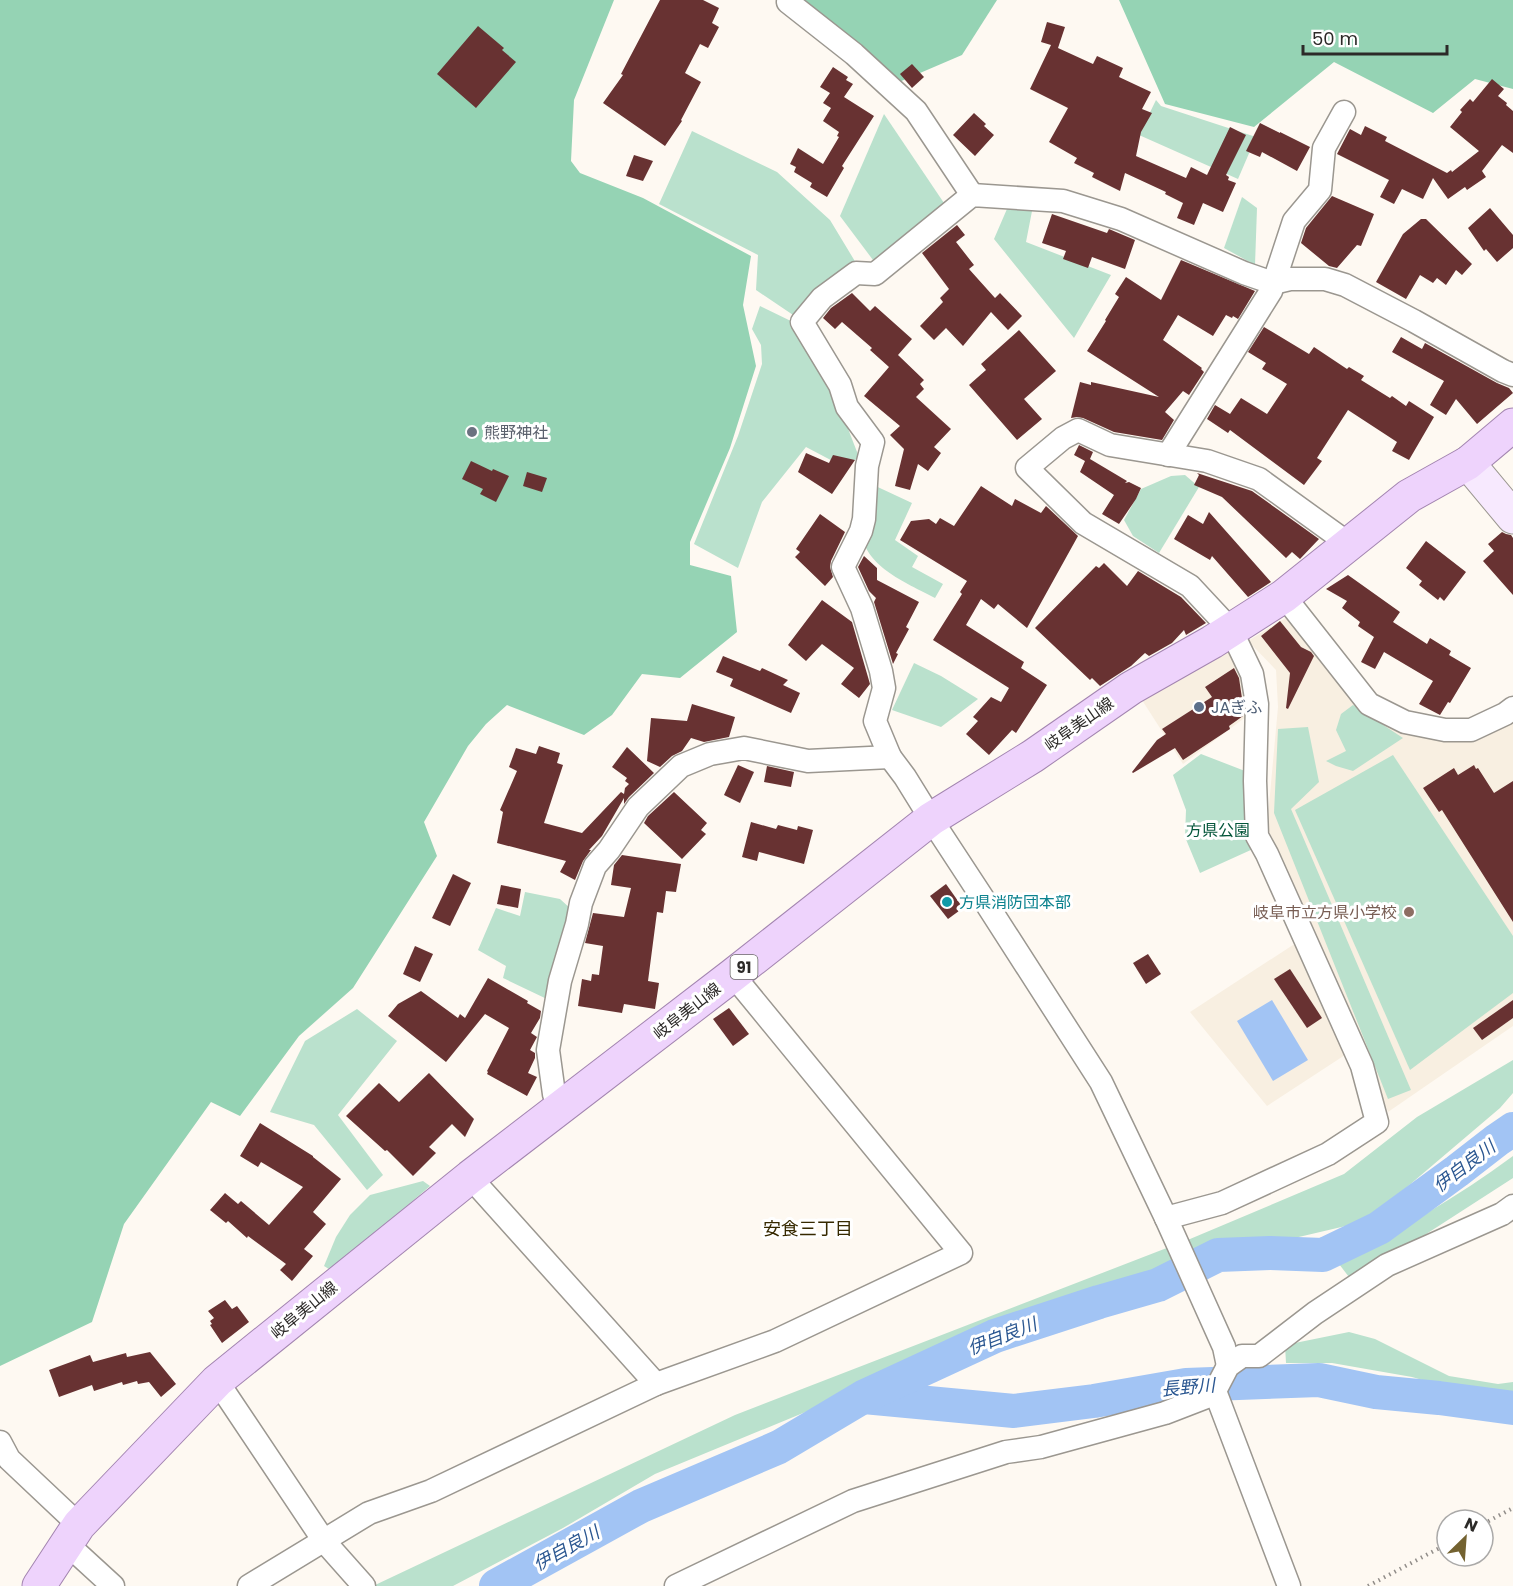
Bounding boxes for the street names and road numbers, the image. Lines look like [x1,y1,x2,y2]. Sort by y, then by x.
street label: 岐阜美山線 [1040,692,1118,756]
road number: 91 [730,955,758,979]
street label: 岐阜美山線 [648,977,726,1045]
street label: 岐阜美山線 [266,1276,342,1344]

